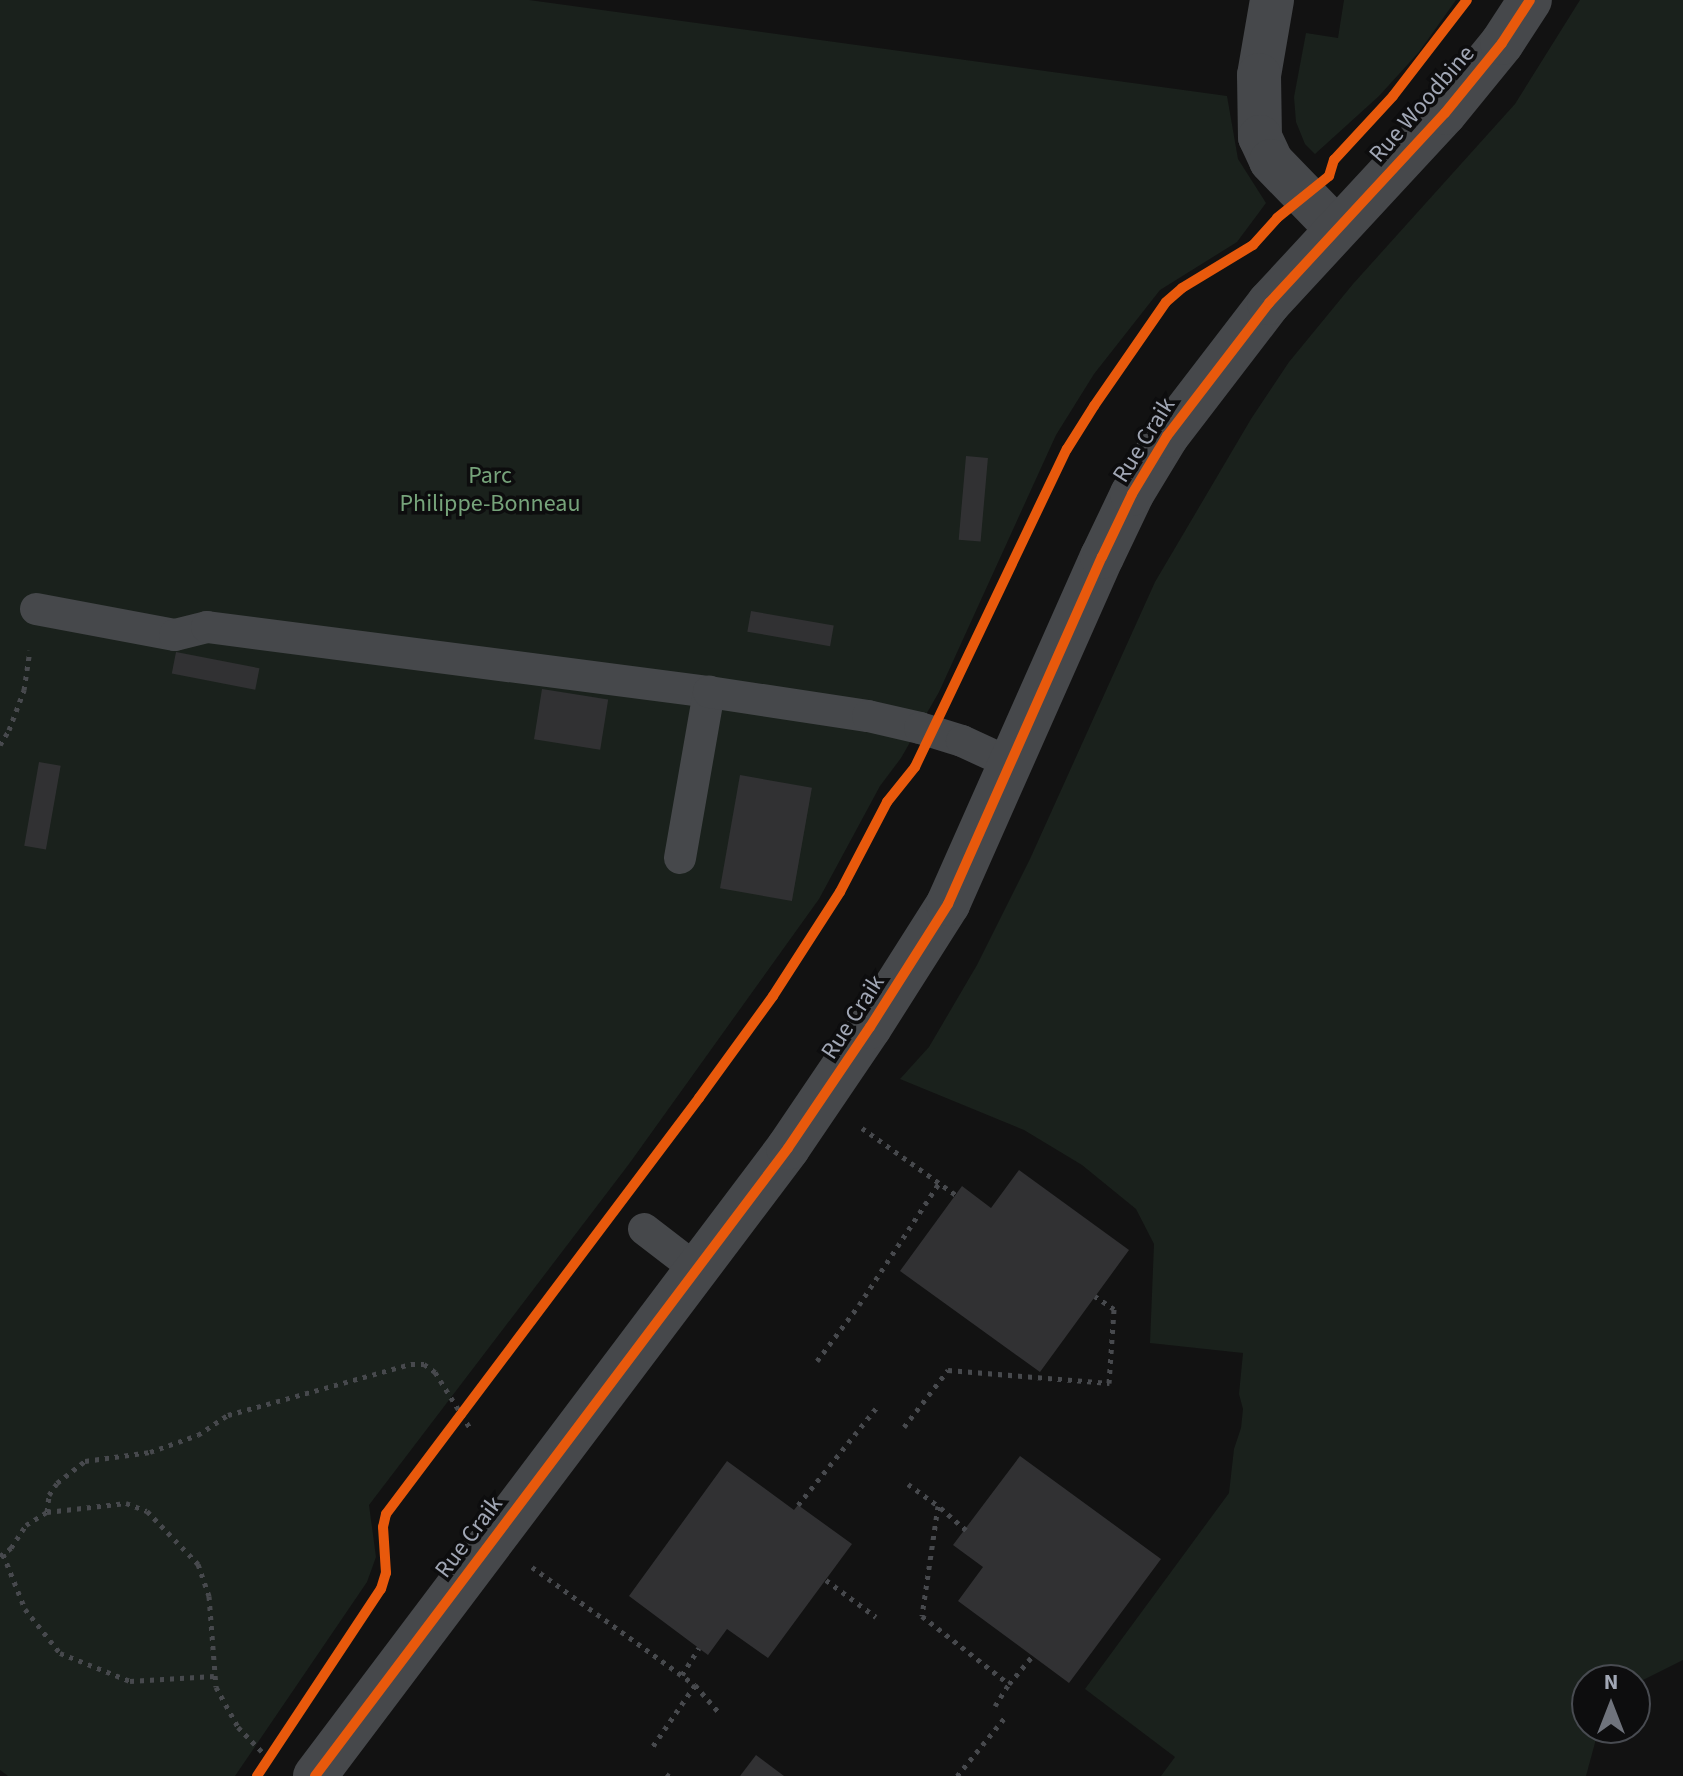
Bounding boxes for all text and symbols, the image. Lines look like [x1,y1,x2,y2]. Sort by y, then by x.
street label: Rue Woodbine [1363,40,1481,168]
street label: Rue Craik [1107,392,1181,488]
park label: Parc Philippe-Bonneau [400,462,580,518]
street label: Rue Craik [815,969,891,1065]
street label: Rue Craik [429,1490,509,1584]
north arrow [1571,1664,1651,1744]
text: N [1604,1666,1618,1698]

